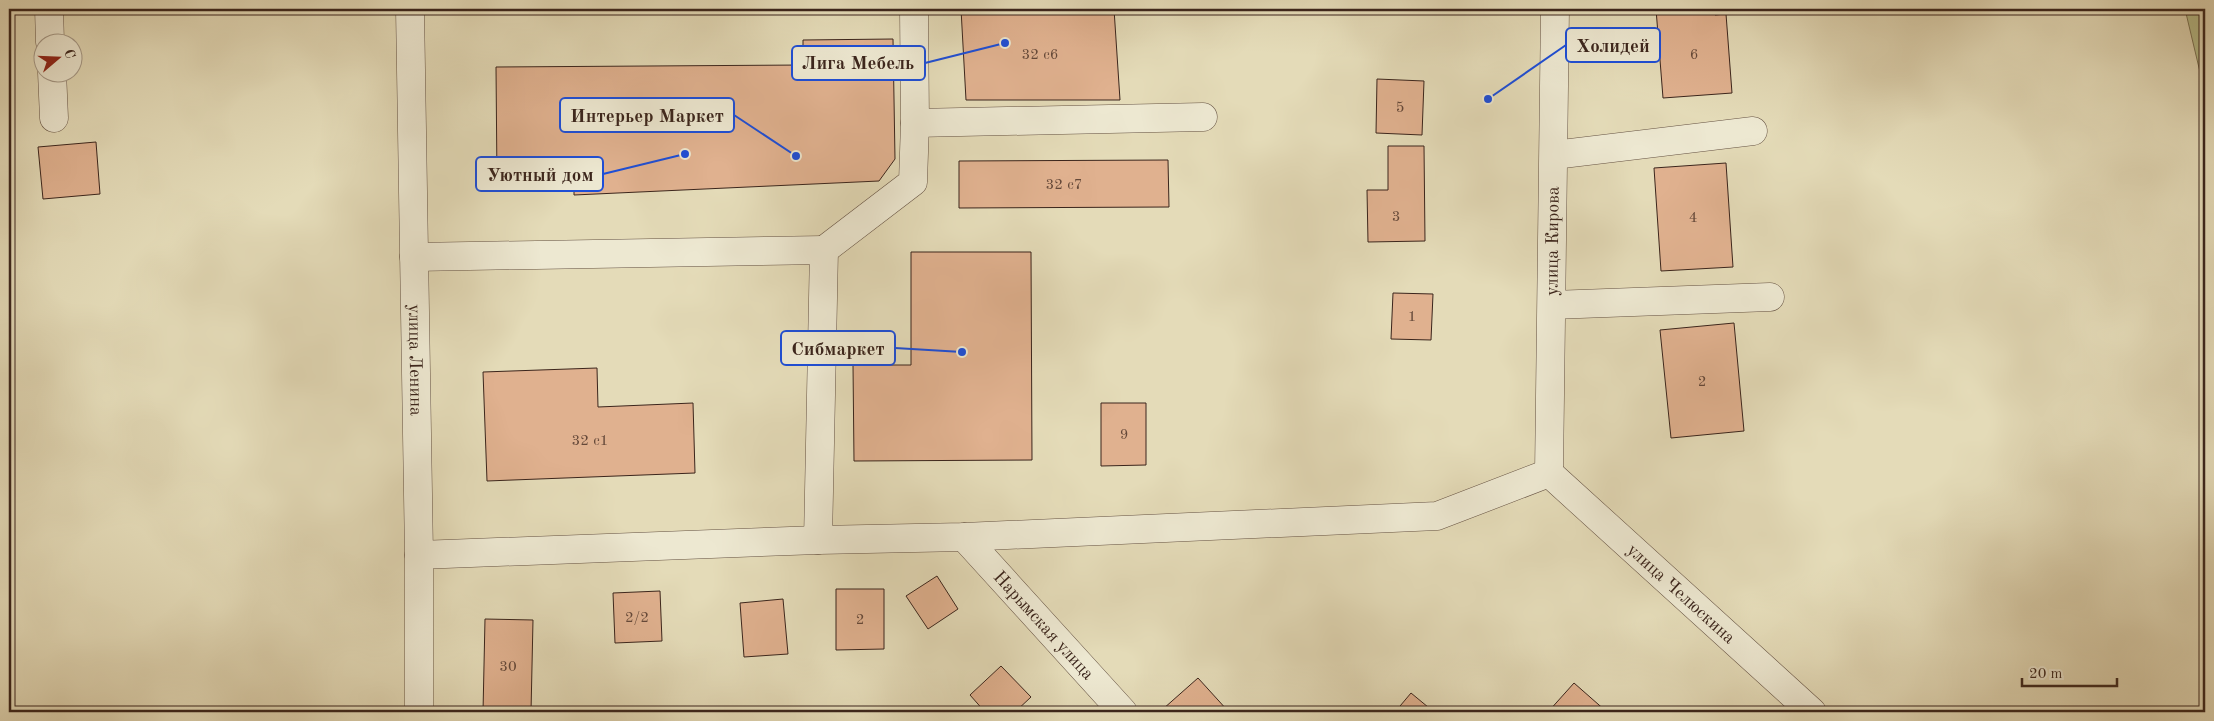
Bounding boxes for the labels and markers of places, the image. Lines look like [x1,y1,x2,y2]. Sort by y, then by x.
callout: Холидей [1566,28,1660,62]
callout: Лига Мебель [792,46,925,80]
callout: Интерьер Маркет [560,98,734,132]
callout: Уютный дом [476,157,603,191]
callout: Сибмаркет [781,331,895,365]

